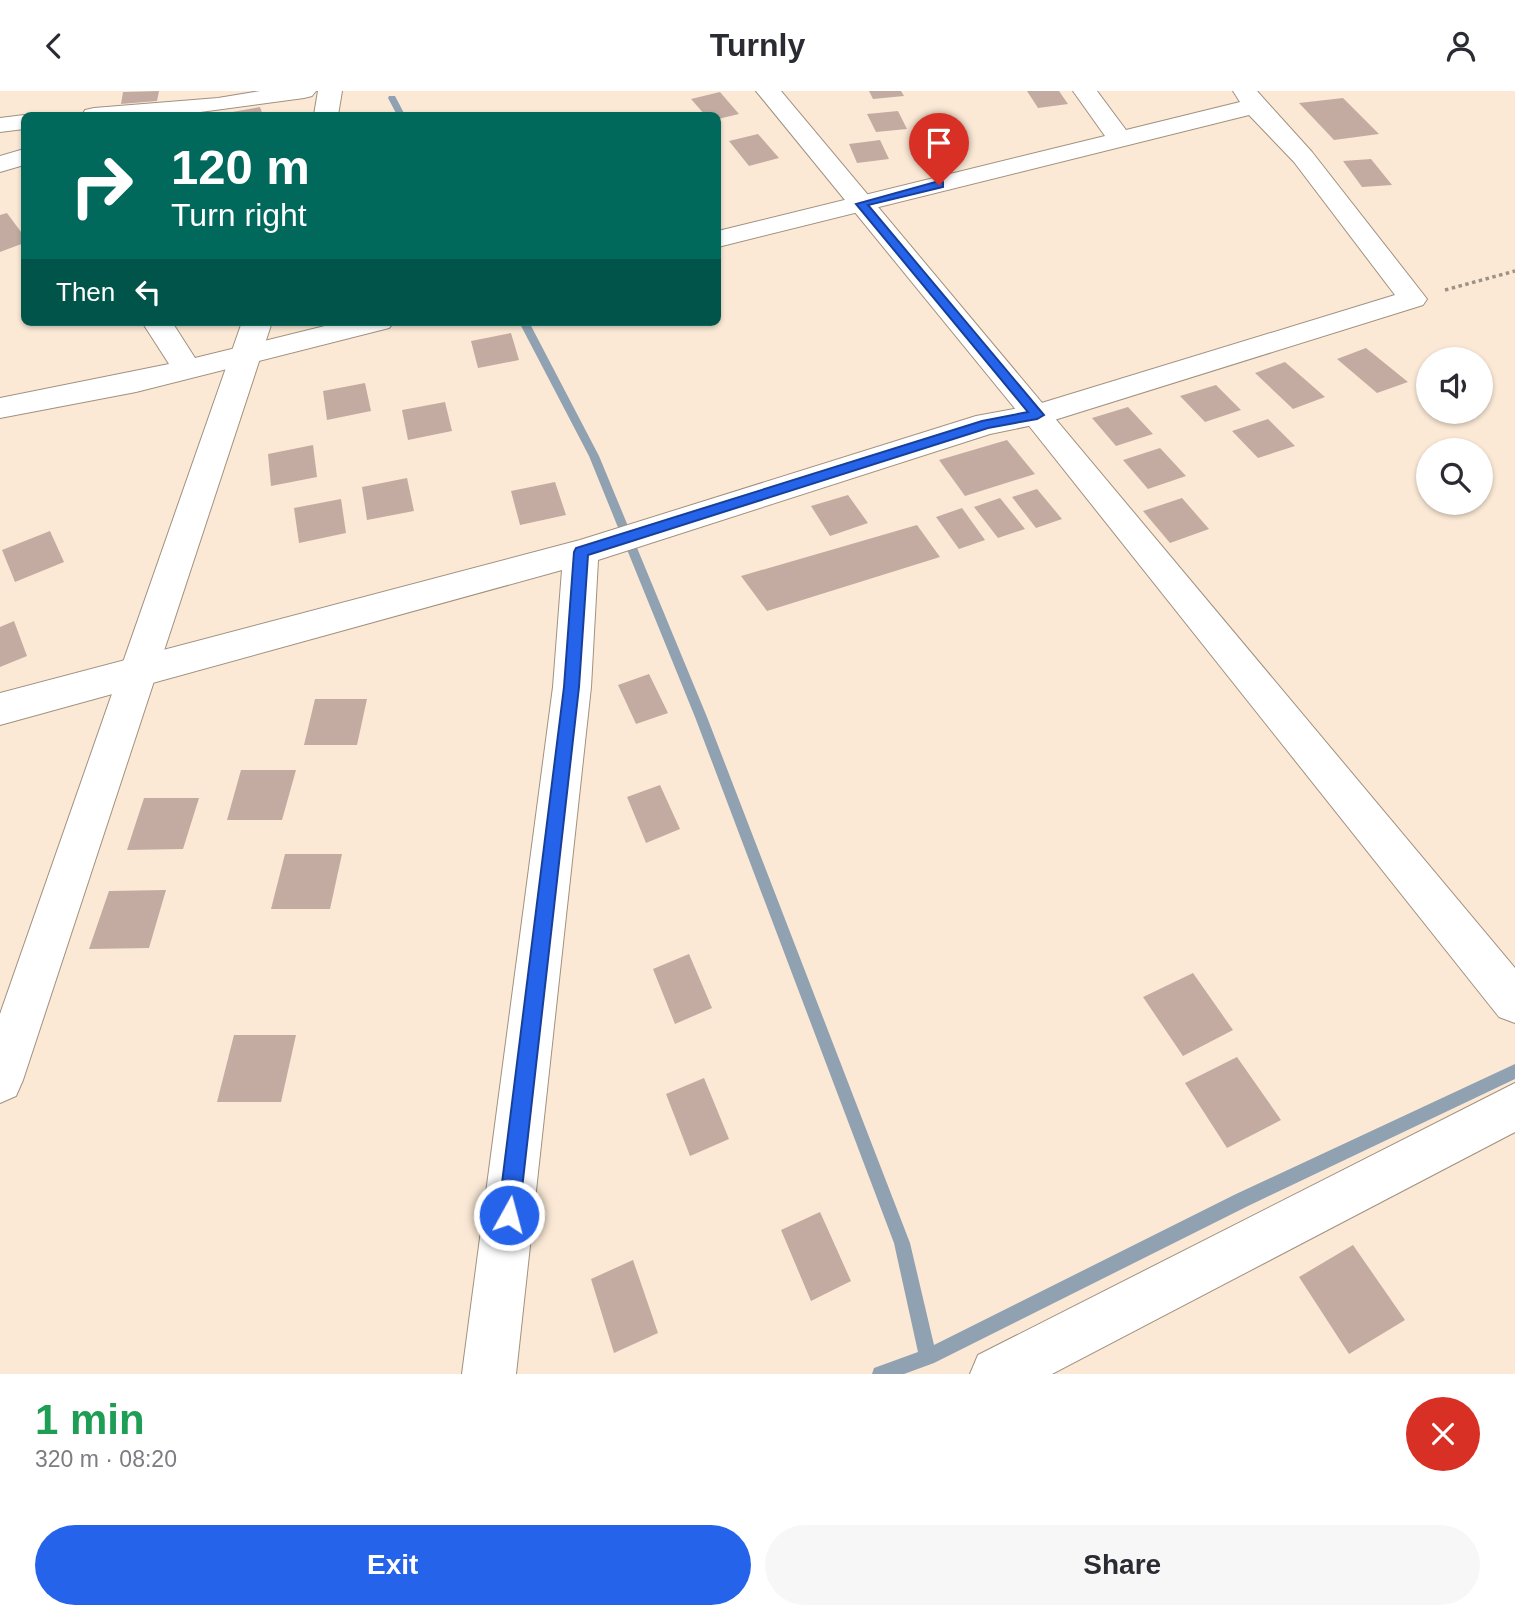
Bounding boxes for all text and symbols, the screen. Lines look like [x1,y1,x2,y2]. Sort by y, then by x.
icon: back [35,27,73,65]
text: Turnly [710,27,805,63]
icon: person [1442,27,1480,65]
pin [909,113,969,185]
icon: arrive [920,124,958,162]
icon: right [56,140,147,231]
text: 120 m [171,140,310,194]
text: Turn right [171,197,307,233]
icon: left [129,273,167,311]
text: Then [56,277,115,307]
map controls [1416,347,1493,515]
button: sound [1416,347,1493,424]
button: search [1416,438,1493,515]
position arrow [472,1178,546,1252]
text: 1 min [35,1396,145,1443]
button: close [1406,1397,1480,1471]
text: 320 m · 08:20 [35,1446,177,1472]
button: Exit [35,1525,751,1605]
button: Share [765,1525,1480,1605]

